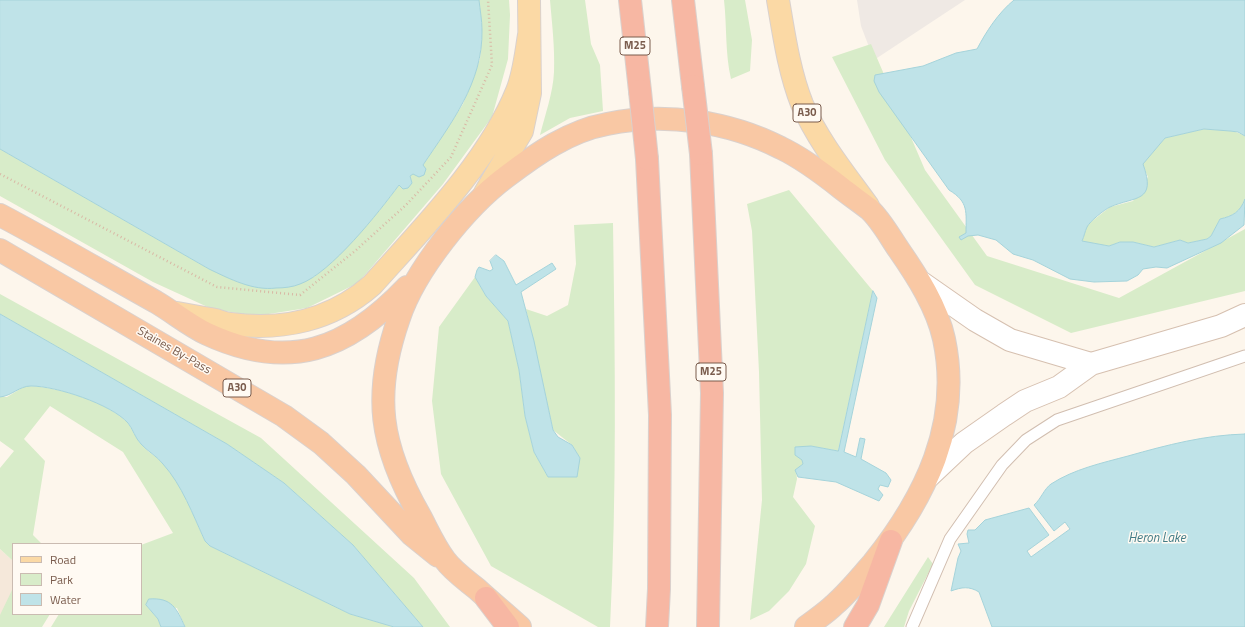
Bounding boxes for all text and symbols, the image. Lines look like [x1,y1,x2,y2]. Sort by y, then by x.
road number: M25 [620,37,650,55]
road number: A30 [793,104,821,122]
street label: Staines By-Pass [135,324,213,378]
road number: M25 [696,363,726,381]
road number: A30 [223,379,251,397]
water label: Heron Lake [1128,531,1186,547]
legend [12,543,142,615]
text: Road [50,550,76,569]
text: Park [50,570,73,589]
text: Water [50,590,81,609]

